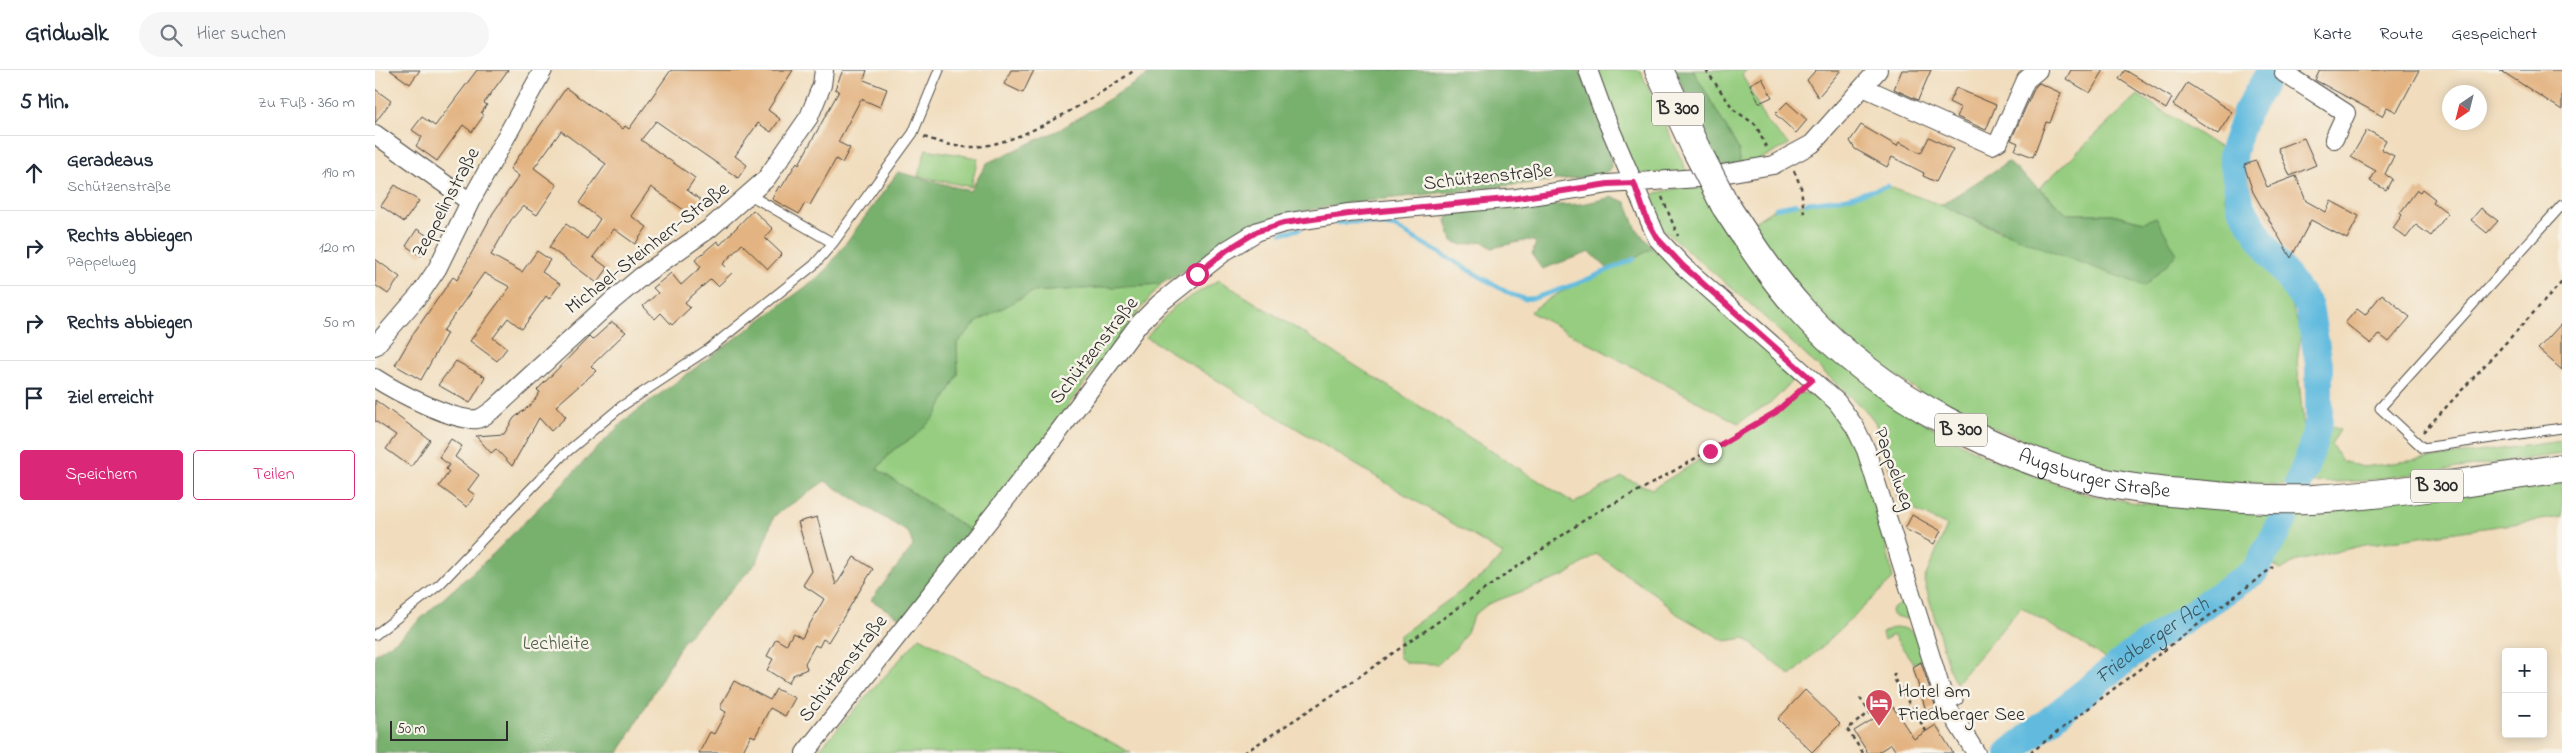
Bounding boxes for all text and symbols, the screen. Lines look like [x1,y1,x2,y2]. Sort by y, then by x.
search box [139,12,489,57]
text: Gridwalk [25,17,109,52]
icon: search [157,21,185,49]
text: Hier suchen [197,21,286,48]
text: Karte [2313,22,2351,48]
text: Route [2379,22,2423,48]
text: Gespeichert [2451,22,2537,48]
north arrow [2442,85,2487,130]
text: 5 Min. [20,88,68,118]
text: Zu Fuß · 360 m [258,91,355,115]
road number: B 300 [1652,92,1704,126]
street label: Zeppelinstraße [406,143,488,263]
text: Geradeaus [67,148,154,175]
street label: Schützenstraße [1422,157,1554,199]
icon: ahead [20,159,48,187]
text: 190 m [322,161,355,185]
text: Schützenstraße [67,175,171,199]
street label: Michael-Steinherr-Straße [560,176,736,322]
text: Rechts abbiegen [67,223,192,250]
icon: right [20,234,48,262]
text: 120 m [319,236,355,260]
text: Pappelweg [67,250,136,274]
route start [1186,263,1209,286]
street label: Schützenstraße [1044,291,1146,411]
icon: right [20,309,48,337]
text: Rechts abbiegen [67,310,192,337]
text: 50 m [323,311,355,335]
icon: arrive [20,384,48,412]
text: Ziel erreicht [67,385,154,412]
road number: B 300 [1935,414,1987,446]
street label: Pappelweg [1864,423,1921,515]
route end [1699,440,1722,463]
street label: Augsburger Straße [2014,442,2172,506]
button: Speichern [20,450,183,500]
button: Teilen [193,450,355,500]
road number: B 300 [2411,470,2463,502]
water label: Friedberger Ach [2089,590,2216,692]
street label: Schützenstraße [793,609,895,729]
park label: Lechleite [523,630,589,659]
map controls [2502,648,2547,738]
button: + [2502,648,2547,693]
place label: Hotel am Friedberger See [1897,678,2025,731]
hotel icon: Hotel am Friedberger See [1864,688,1894,727]
button: − [2502,693,2547,738]
scale bar [390,718,507,741]
text: 50 m [397,719,425,740]

